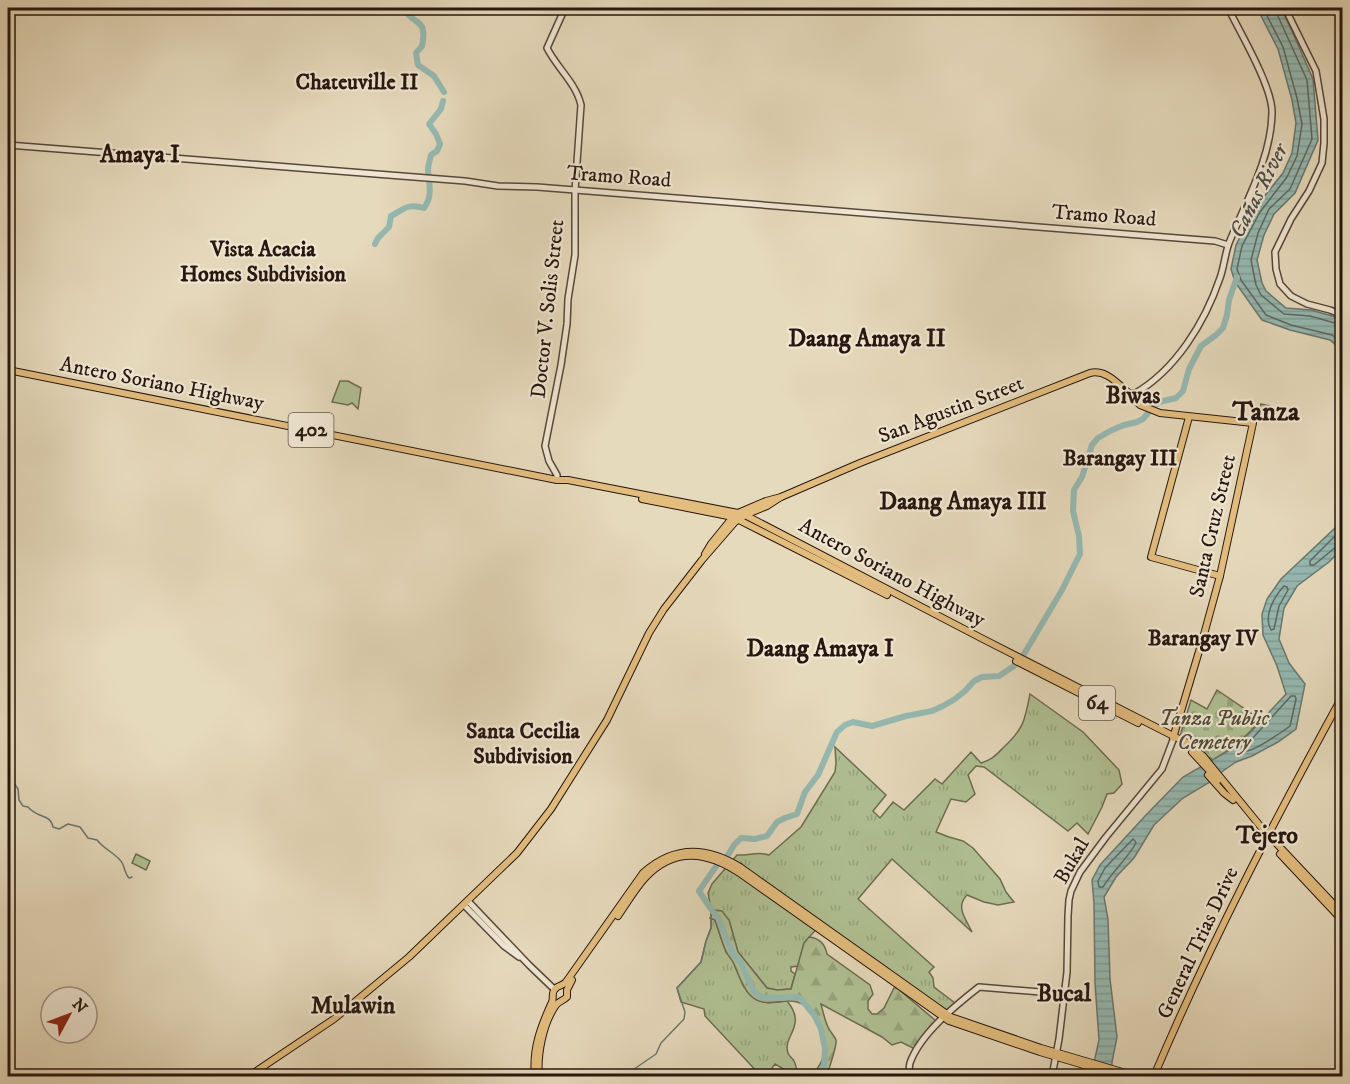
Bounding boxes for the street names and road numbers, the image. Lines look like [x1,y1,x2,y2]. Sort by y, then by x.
street label: Tramo Road [566,160,672,194]
street label: Tramo Road [1051,199,1157,233]
street label: Doctor V. Solis Street [526,218,570,400]
street label: Antero Soriano Highway [58,351,267,417]
street label: San Agustin Street [875,370,1028,450]
road number: 402 [288,413,334,447]
street label: Santa Cruz Street [1184,452,1242,600]
street label: Antero Soriano Highway [794,513,991,634]
road number: 64 [1079,686,1115,720]
street label: Bukal [1048,833,1096,889]
street label: General Trias Drive [1151,863,1245,1023]

